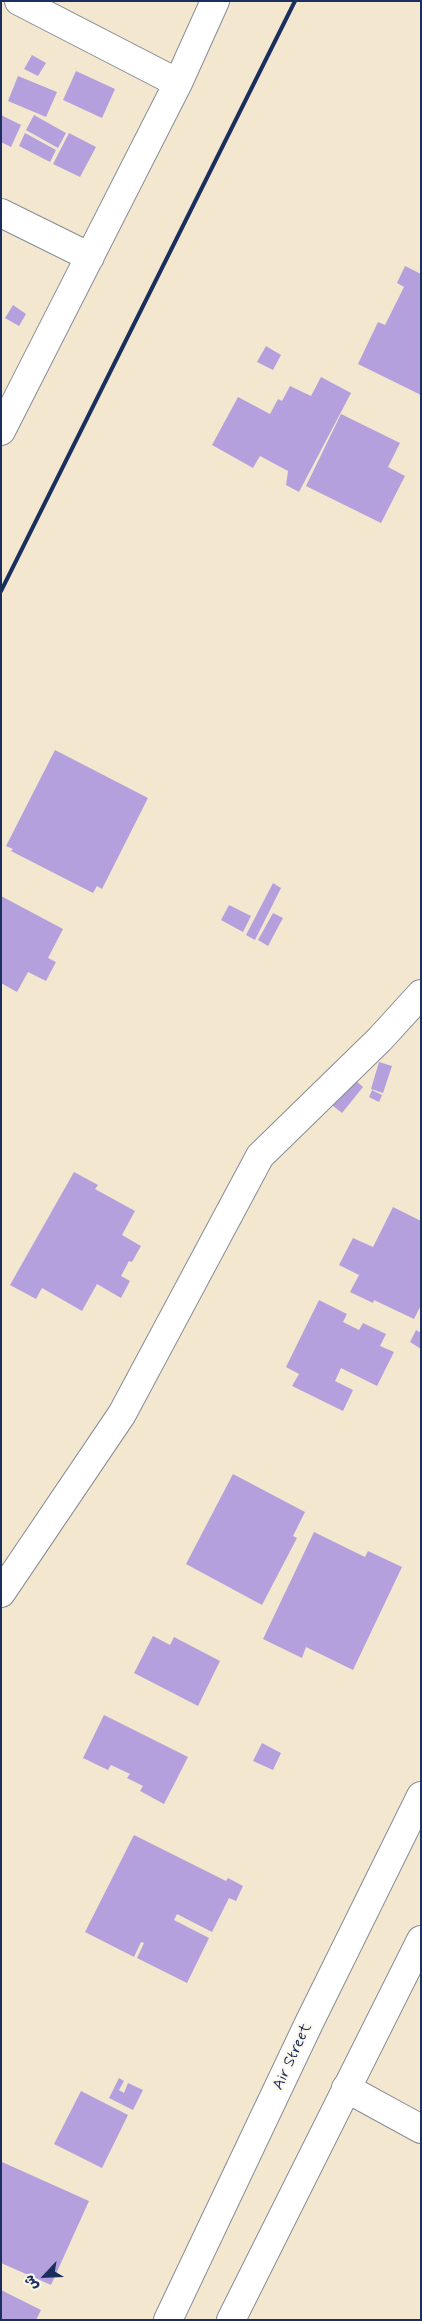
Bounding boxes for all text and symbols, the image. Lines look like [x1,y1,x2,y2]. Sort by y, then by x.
street label: Air Street [269,2021,317,2093]
north arrow [20,2251,70,2301]
text: ش [20,2272,43,2293]

